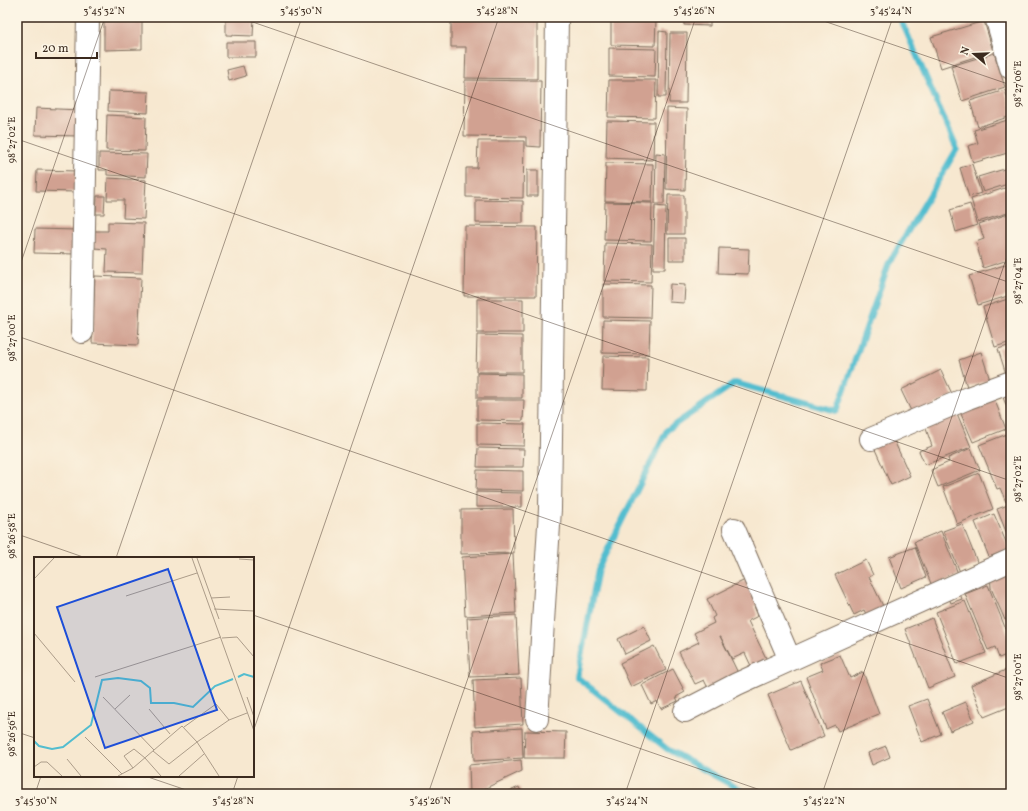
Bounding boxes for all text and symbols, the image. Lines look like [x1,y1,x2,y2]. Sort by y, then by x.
text: 3°45'32"N [83,4,125,18]
text: 3°45'30"N [280,4,323,18]
text: 3°45'28"N [476,4,518,18]
text: 3°45'26"N [673,4,715,18]
text: 3°45'24"N [870,4,913,18]
scale bar [36,34,97,60]
north arrow [954,34,994,74]
text: 20 m [42,41,69,57]
text: N [958,45,974,57]
text: 98°27'06"E [1011,61,1025,107]
text: 98°27'02"E [5,117,19,163]
text: 98°27'04"E [1011,258,1025,304]
text: 98°27'00"E [5,314,19,362]
text: 98°27'02"E [1011,456,1025,502]
text: 98°26'58"E [5,513,19,559]
inset map [34,557,254,777]
text: 98°27'00"E [1011,653,1025,701]
text: 98°26'56"E [5,711,19,757]
text: 3°45'30"N [15,794,58,808]
text: 3°45'28"N [212,794,254,808]
text: 3°45'26"N [409,794,451,808]
text: 3°45'24"N [606,794,649,808]
text: 3°45'22"N [803,794,845,808]

